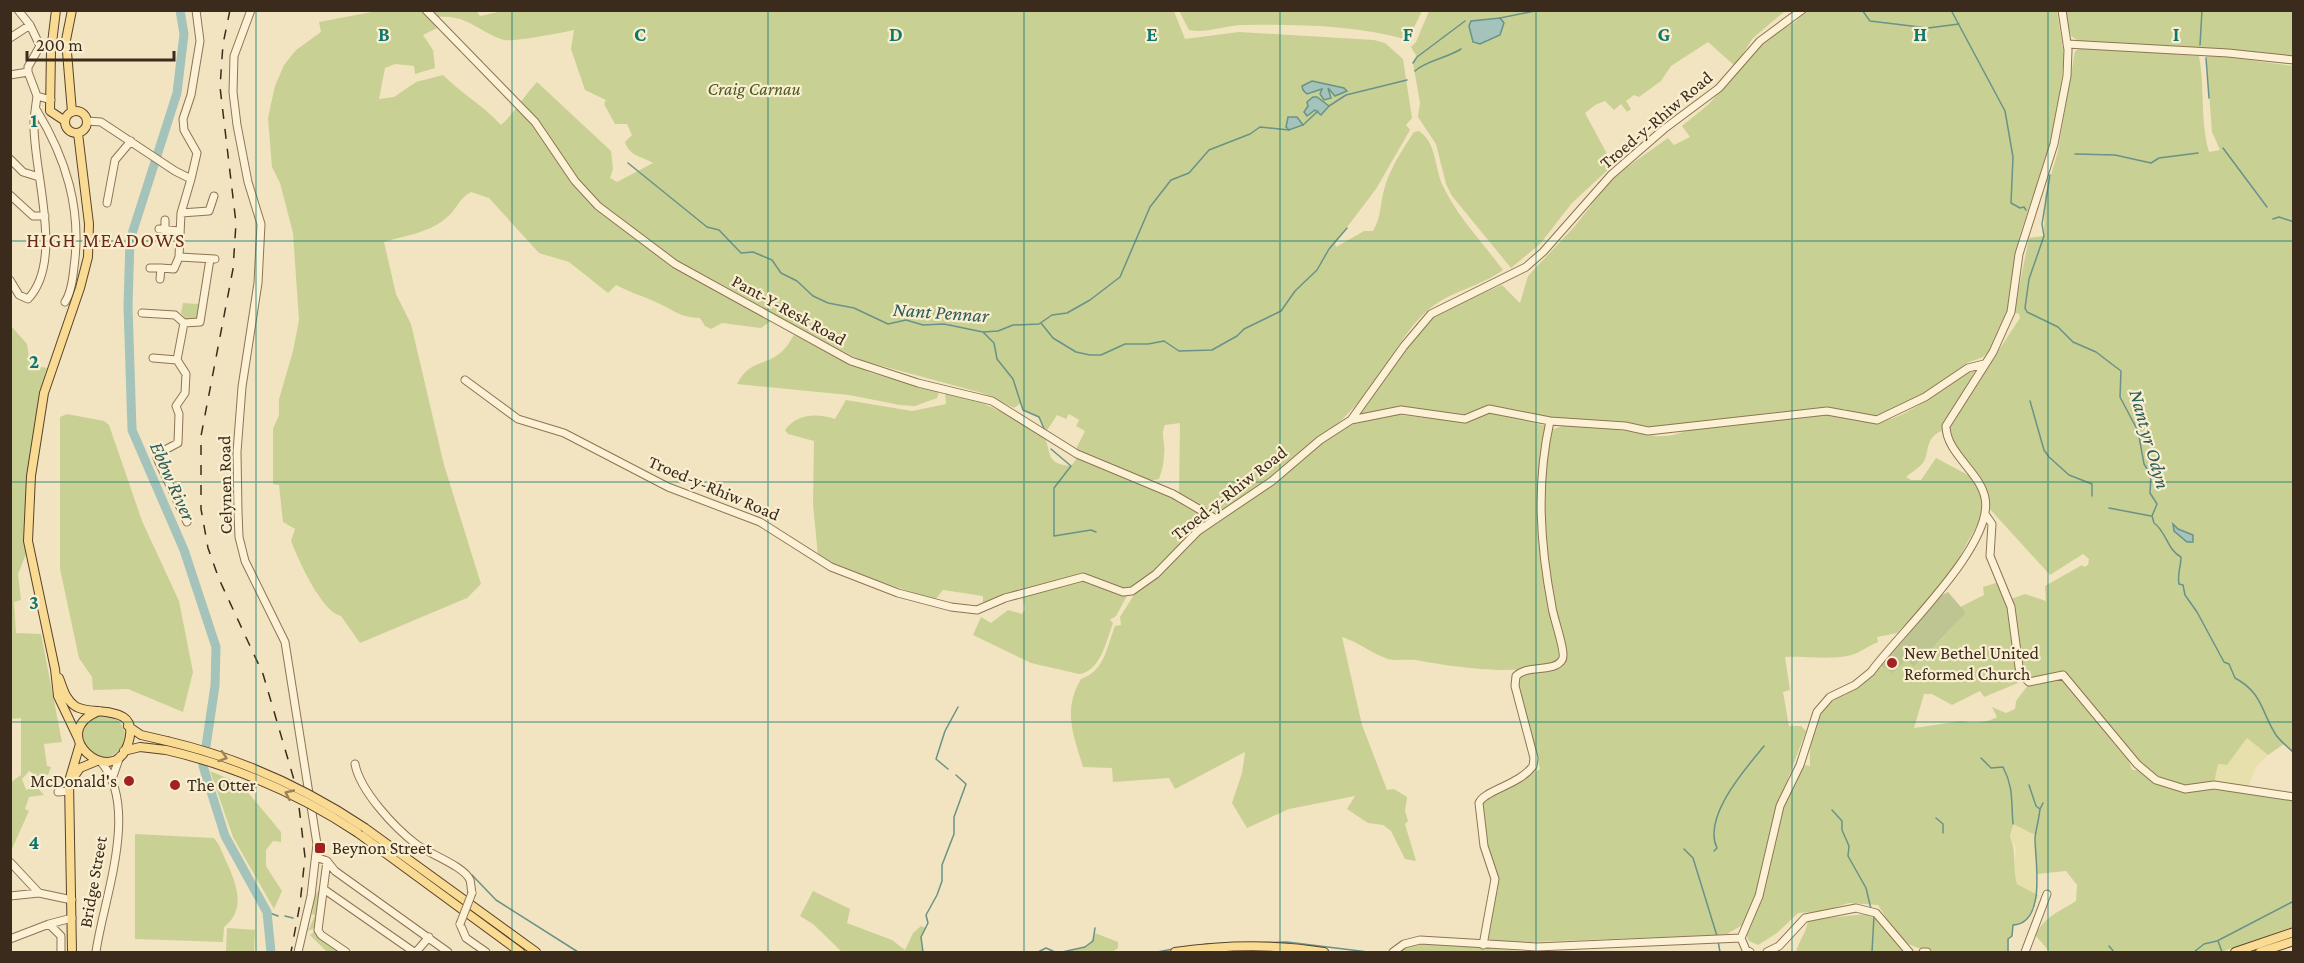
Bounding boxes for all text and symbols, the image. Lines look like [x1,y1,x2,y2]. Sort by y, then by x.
text: B [378,23,390,45]
text: C [634,23,646,45]
text: D [889,23,903,45]
text: E [1146,23,1158,45]
text: F [1403,23,1414,45]
text: G [1658,23,1671,45]
text: H [1913,23,1927,45]
text: I [2173,23,2180,45]
scale bar [27,24,174,62]
text: 200 m [36,35,83,55]
street label: Troed-y-Rhiw Road [1596,67,1717,173]
park label: Craig Carnau [707,79,801,99]
text: 1 [30,109,38,131]
district label: HIGH MEADOWS [26,229,186,251]
street label: Pant-Y-Resk Road [728,270,850,350]
water label: Nant Pennar [892,298,991,326]
text: 2 [29,350,39,372]
water label: Nant yr Odyn [2124,387,2175,492]
street label: Celynen Road [214,435,236,534]
water label: Ebbw River [146,438,201,525]
street label: Troed-y-Rhiw Road [1167,441,1291,544]
street label: Troed-y-Rhiw Road [645,451,783,525]
text: 3 [29,591,39,613]
place label: New Bethel United Reformed Church [1904,643,2039,684]
marker: New Bethel United Reformed Church [1885,656,1899,670]
one-way arrow [217,750,228,762]
place label: McDonald's [30,771,117,791]
marker: McDonald's [122,774,136,788]
place label: The Otter [187,775,257,795]
marker: The Otter [168,778,182,792]
one-way arrow [285,789,296,801]
text: 4 [29,831,40,853]
street label: Bridge Street [75,834,111,929]
place label: Beynon Street [332,838,433,858]
marker: Beynon Street [313,841,327,855]

